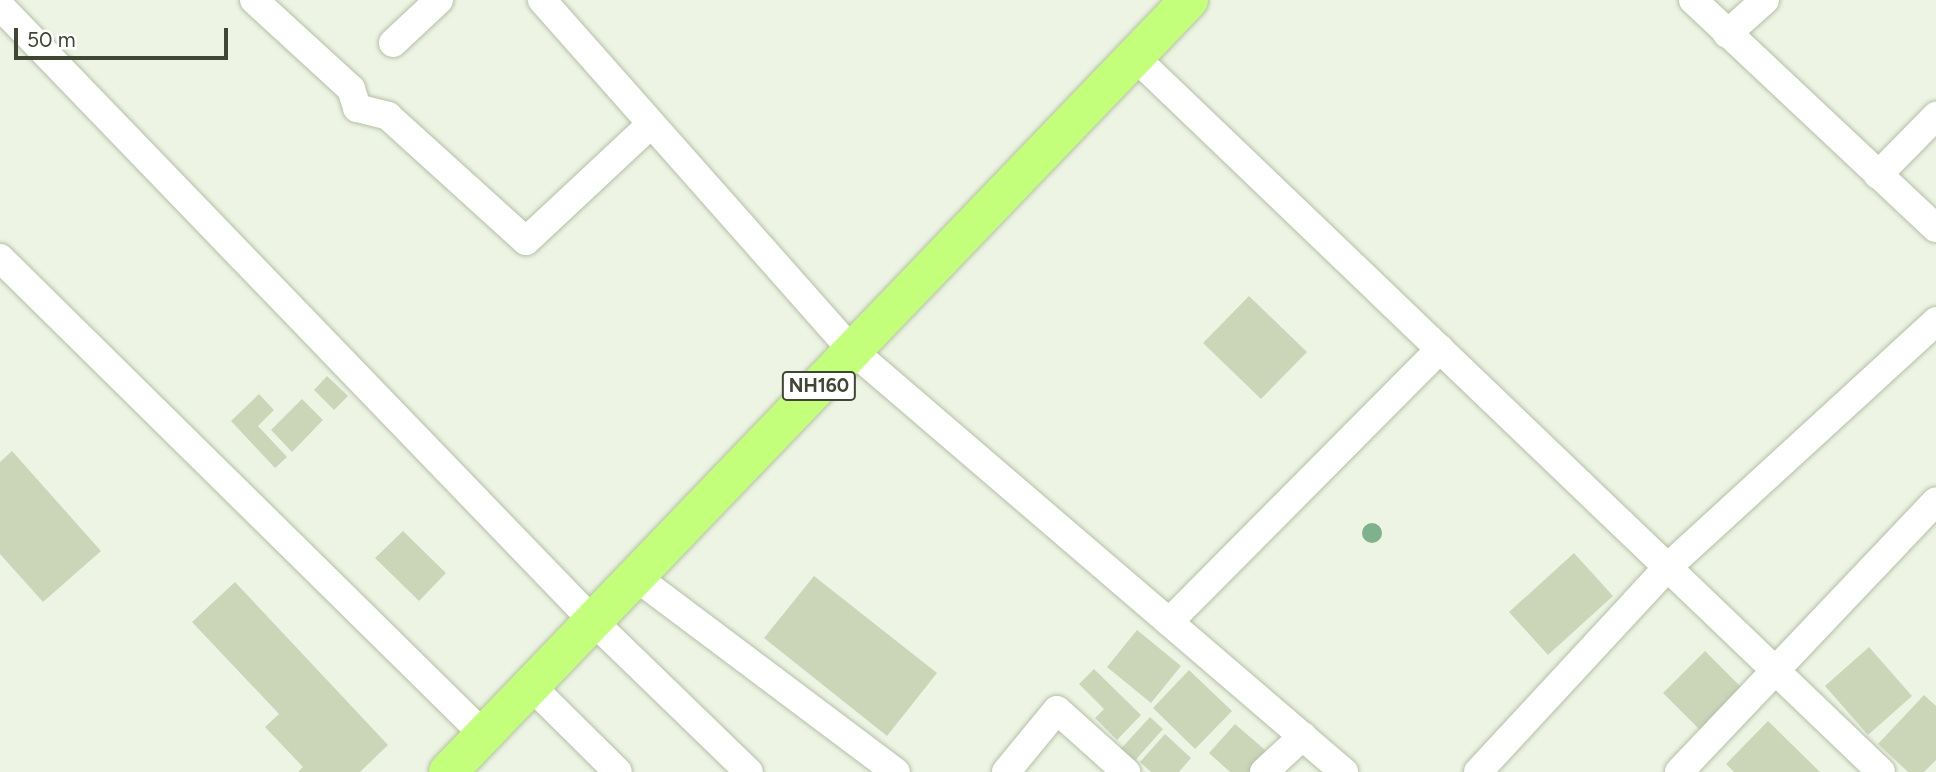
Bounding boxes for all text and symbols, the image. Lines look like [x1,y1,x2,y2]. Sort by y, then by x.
scale bar [18,14,231,58]
text: 50 m [27,27,76,52]
road number: NH160 [780,370,858,402]

